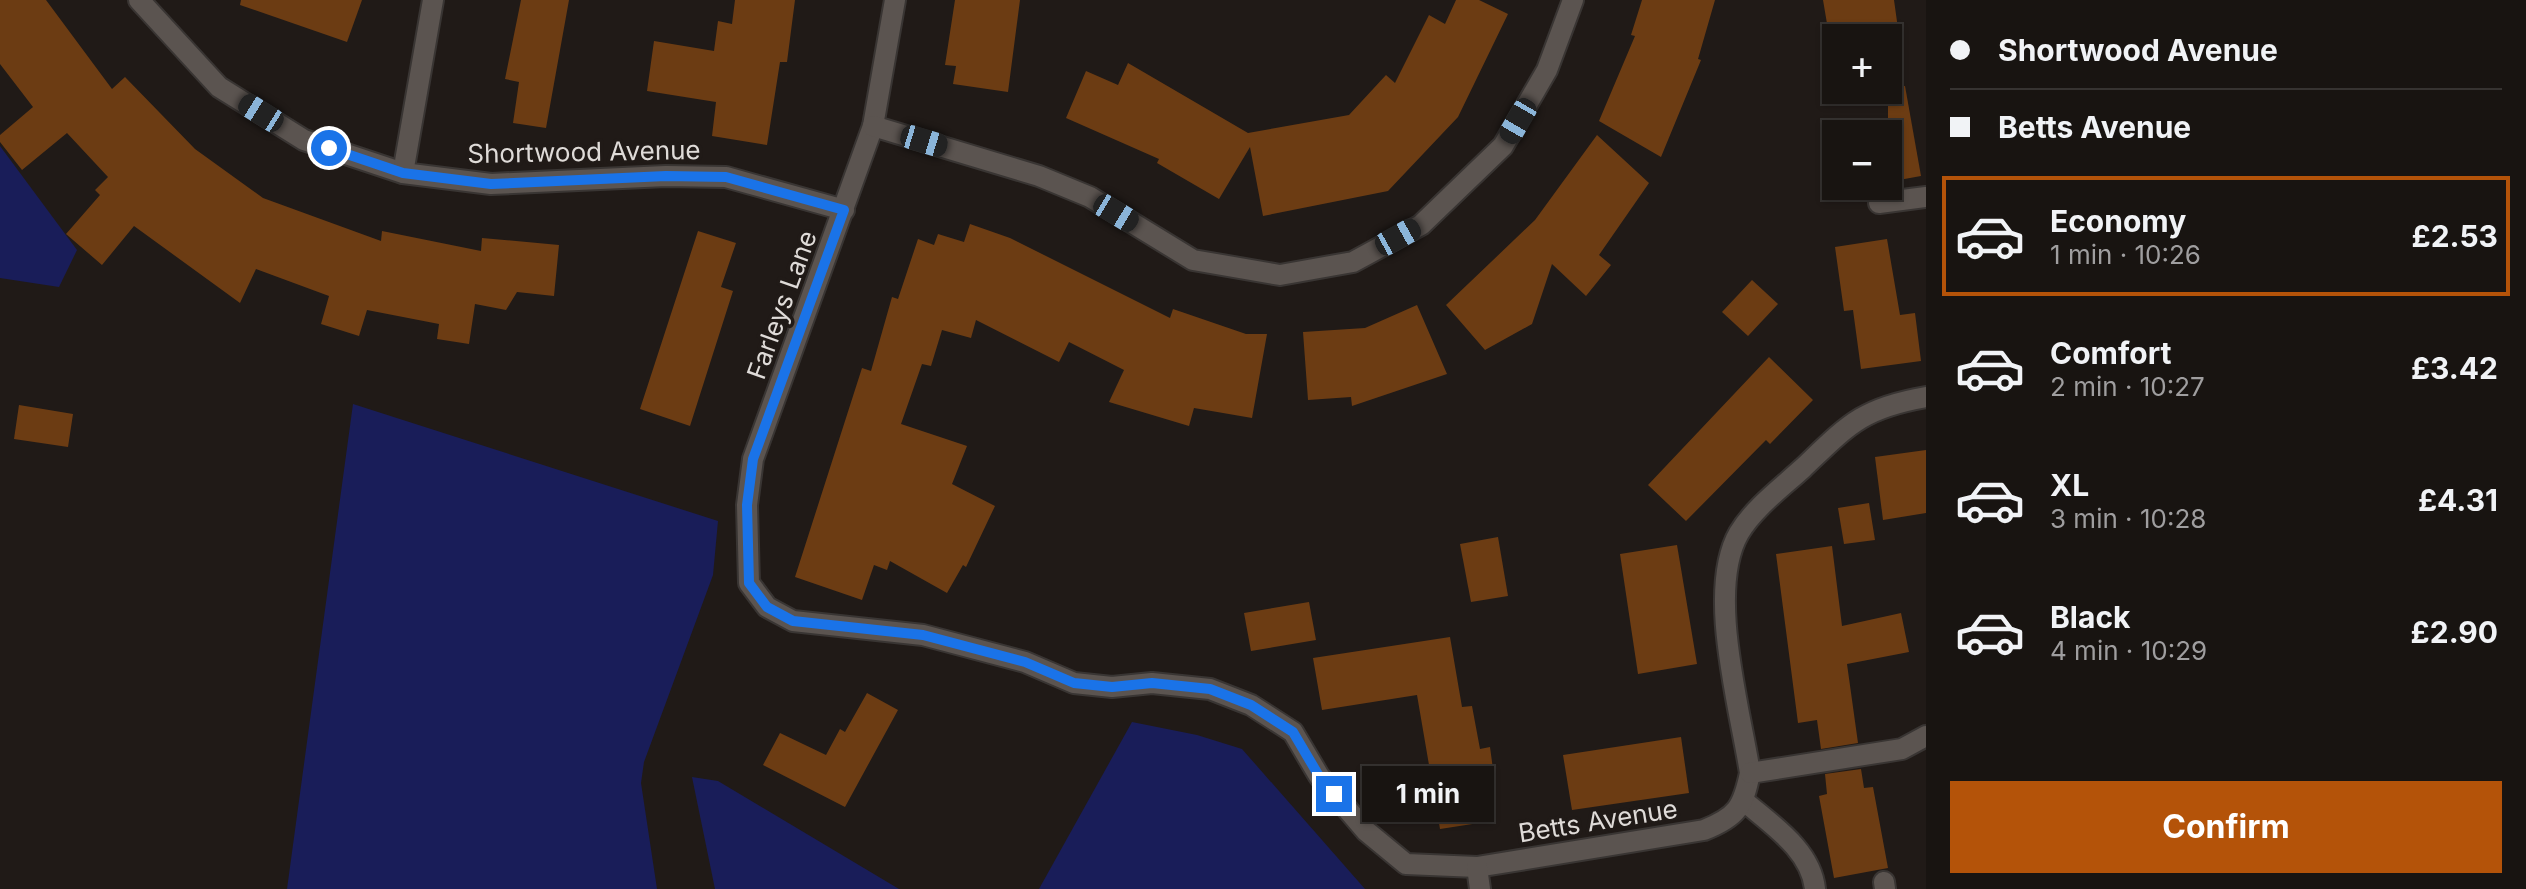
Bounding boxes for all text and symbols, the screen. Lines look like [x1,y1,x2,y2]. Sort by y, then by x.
map controls [1822,24,1902,200]
button: + [1822,24,1902,104]
text: Shortwood Avenue [1998,32,2278,68]
car [234,90,288,136]
car [1496,94,1540,148]
text: Betts Avenue [1998,109,2191,145]
button: − [1822,120,1902,200]
car [898,123,950,159]
route start [311,130,347,166]
street label: Shortwood Avenue [467,134,701,169]
car [1089,190,1143,236]
icon: car [1954,200,2026,272]
text: Economy [2050,203,2186,239]
car [1371,215,1425,259]
text: £2.53 [2412,218,2498,254]
street label: Farleys Lane [740,226,823,383]
text: 1 min · 10:26 [2050,239,2201,270]
icon: car [1954,332,2026,404]
text: Comfort [2050,335,2171,371]
text: £3.42 [2411,350,2498,386]
text: 2 min · 10:27 [2050,371,2205,402]
icon: car [1954,464,2026,536]
text: XL [2050,467,2089,503]
text: £4.31 [2418,482,2498,518]
text: 3 min · 10:28 [2050,503,2206,534]
icon: car [1954,596,2026,668]
text: Black [2050,599,2130,635]
text: £2.90 [2411,614,2498,650]
text: 4 min · 10:29 [2050,635,2207,666]
callout: 1 min [1362,766,1494,822]
route end [1316,776,1352,812]
text: 1 min [1396,778,1460,809]
button: Confirm [1950,781,2502,873]
street label: Betts Avenue [1516,793,1680,848]

